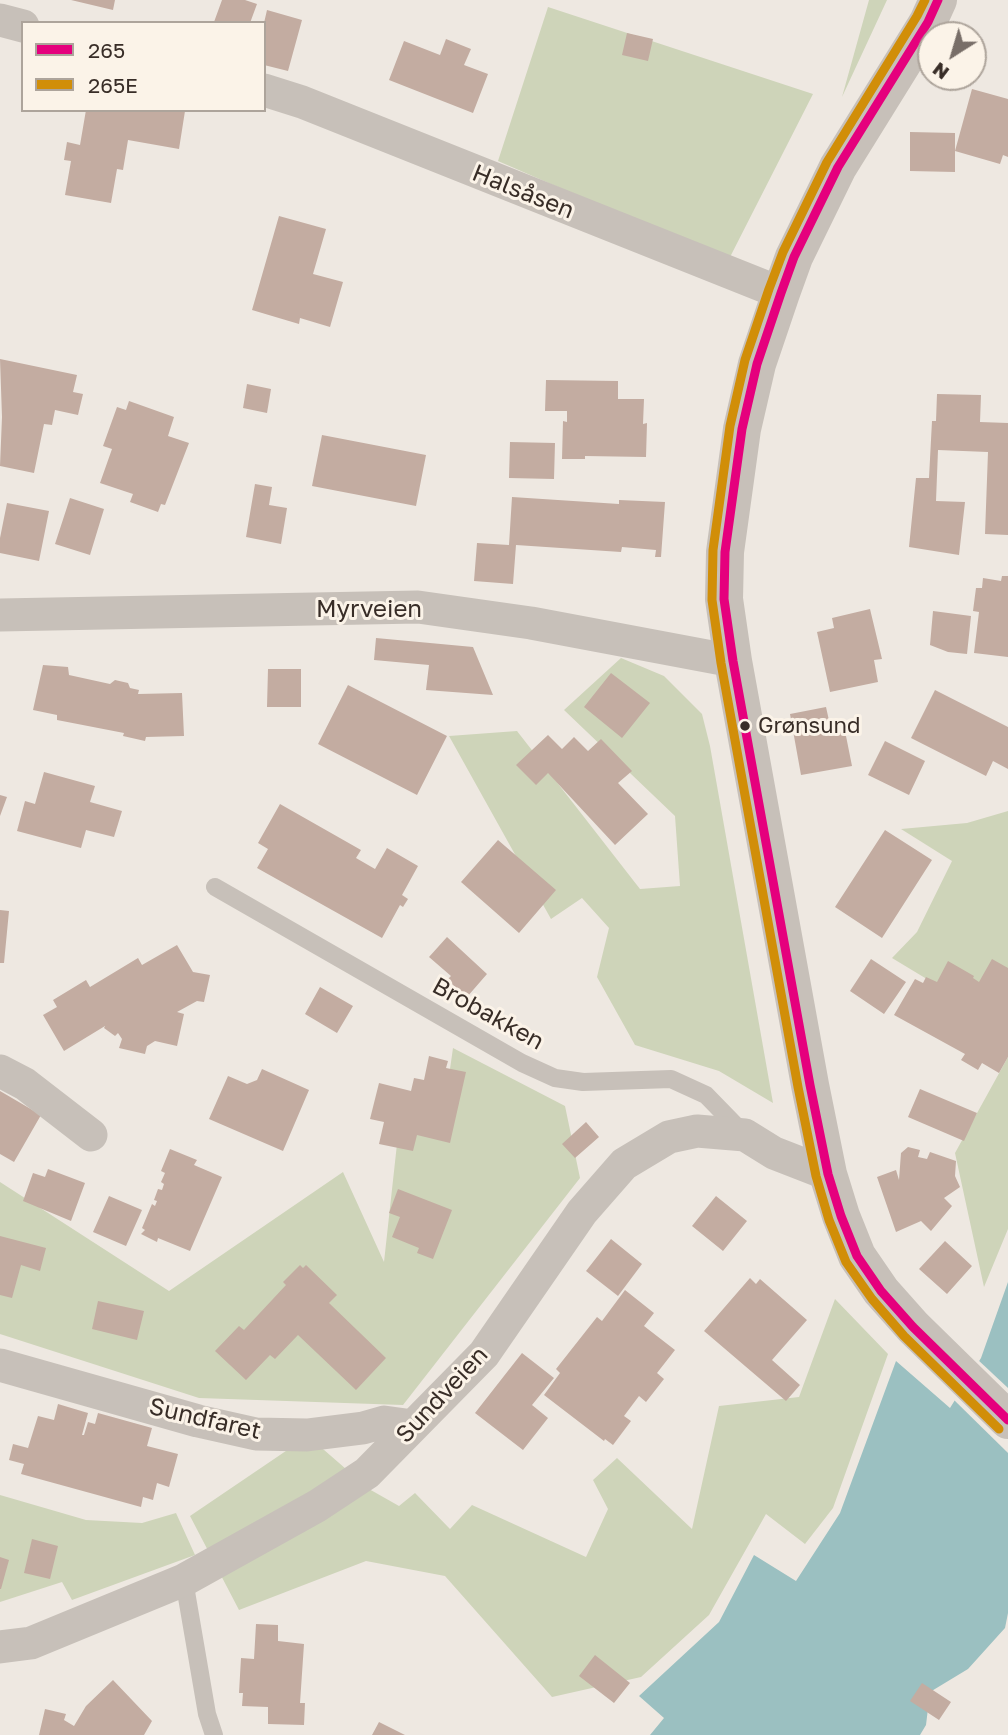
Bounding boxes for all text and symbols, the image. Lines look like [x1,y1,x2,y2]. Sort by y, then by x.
legend [21,21,266,112]
north arrow [917,21,987,91]
text: 265 [88,37,125,63]
text: N [928,58,953,85]
text: 265E [88,72,138,98]
street label: Halsåsen [468,159,578,225]
street label: Myrveien [316,595,422,623]
place label: Grønsund [758,713,861,739]
marker: Grønsund [738,719,752,733]
street label: Brobakken [427,972,549,1056]
street label: Sundveien [390,1341,494,1449]
street label: Sundfaret [146,1392,264,1446]

